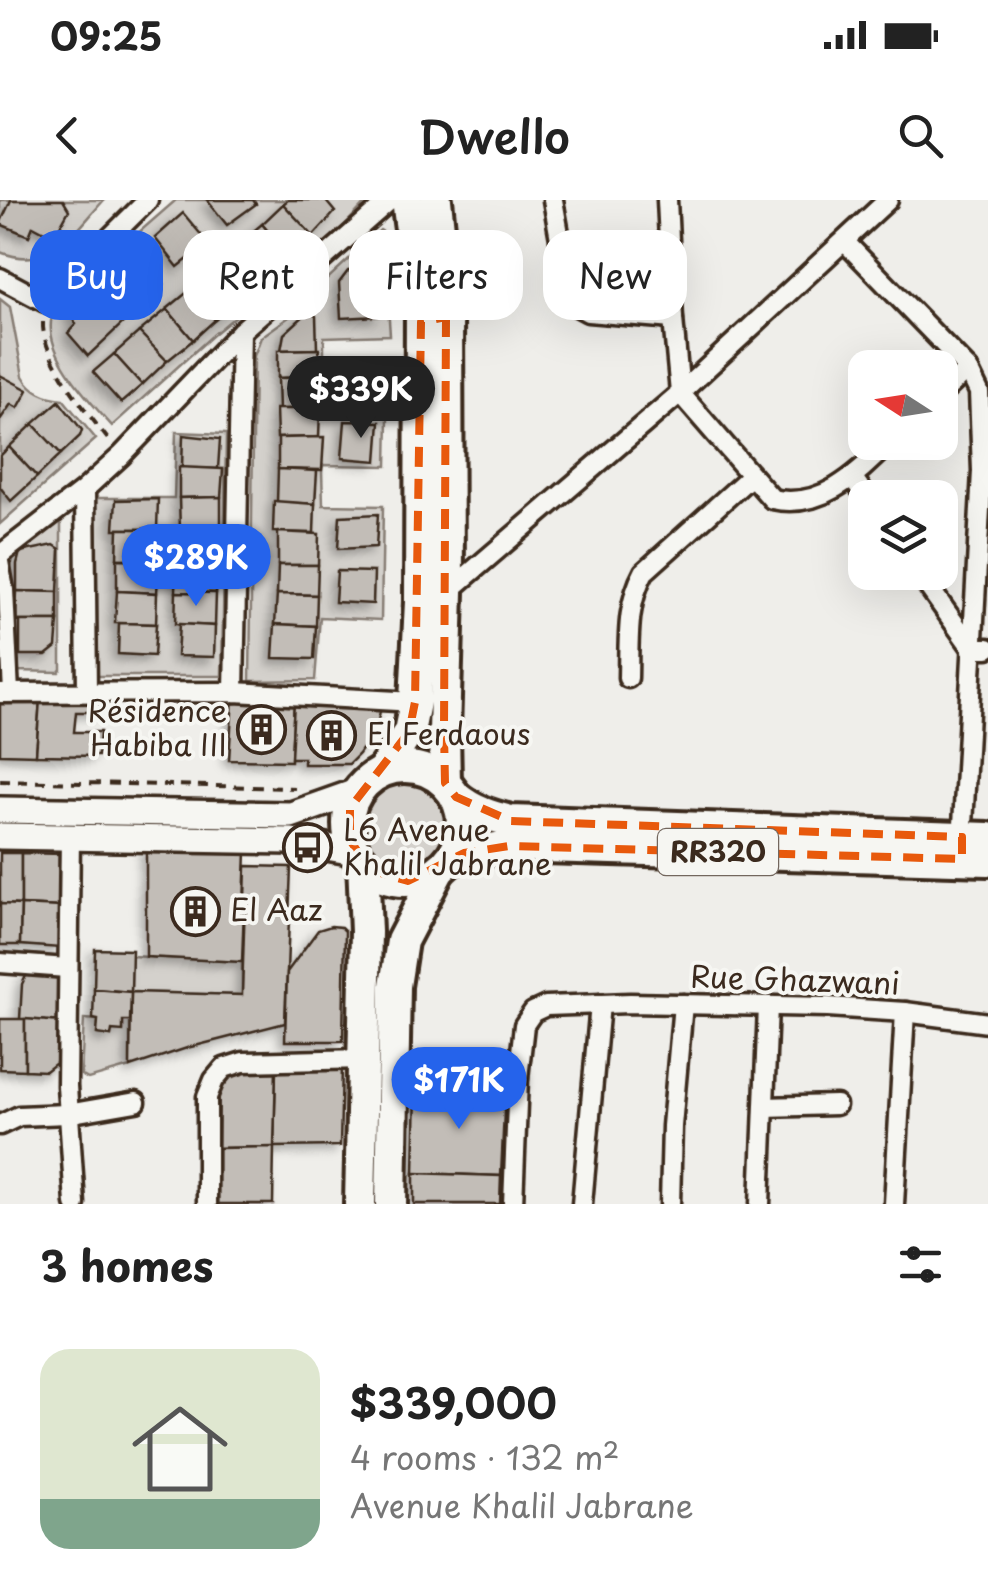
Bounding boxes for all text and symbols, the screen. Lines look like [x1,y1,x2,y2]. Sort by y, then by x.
text: 09:25 [50,7,163,64]
text: Dwello [418,101,570,169]
icon: back [40,108,95,163]
icon: search [893,108,948,163]
chip: Buy [30,230,163,320]
chip: Rent [183,230,329,320]
chip: Filters [349,230,523,320]
chip: New [543,230,687,320]
north arrow [848,350,958,460]
map controls [848,350,958,590]
pin: $339K [291,356,431,441]
text: $339K [309,364,413,412]
button: layers [848,480,958,590]
pin: $289K [126,524,266,609]
text: $289K [144,532,248,580]
place label: Résidence Habiba III [88,687,227,766]
building icon: Résidence Habiba III [236,703,288,755]
building icon: El Ferdaous [306,709,358,761]
place label: El Ferdaous [367,710,531,755]
place label: L6 Avenue Khalil Jabrane [343,806,552,885]
bus stop icon: L6 Avenue Khalil Jabrane [282,822,334,874]
road number: RR320 [658,829,778,875]
building icon: El Aaz [169,885,221,937]
place label: El Aaz [230,886,323,931]
street label: Rue Ghazwani [690,952,901,1005]
pin: $171K [389,1047,529,1132]
text: $171K [414,1055,504,1103]
text: 3 homes [40,1233,213,1296]
icon: filters [893,1237,948,1292]
text: $339,000 [350,1370,557,1433]
icon: home [120,1389,240,1509]
text: 4 rooms · 132 m² [350,1433,620,1481]
text: Avenue Khalil Jabrane [350,1481,694,1529]

